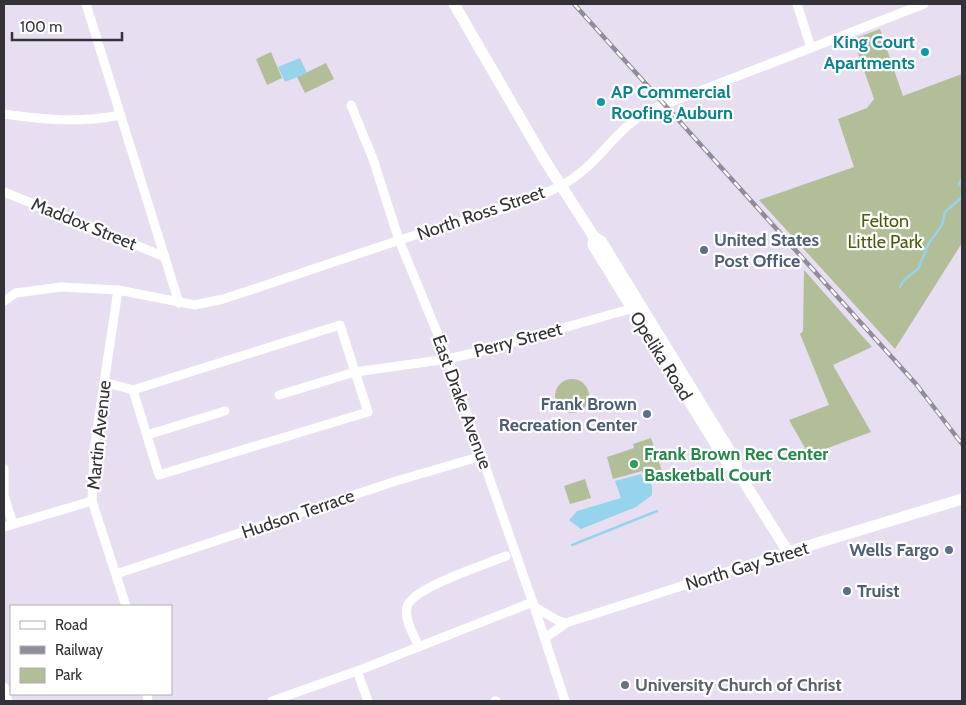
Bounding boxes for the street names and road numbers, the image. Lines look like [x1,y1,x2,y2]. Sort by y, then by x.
street label: North Ross Street [414,181,548,245]
street label: Maddox Street [28,193,140,255]
street label: Opelika Road [625,307,697,405]
street label: Perry Street [472,318,564,362]
street label: East Drake Avenue [427,332,497,472]
street label: Martin Avenue [82,379,116,491]
street label: Hudson Terrace [239,484,357,544]
street label: North Gay Street [683,537,811,595]

